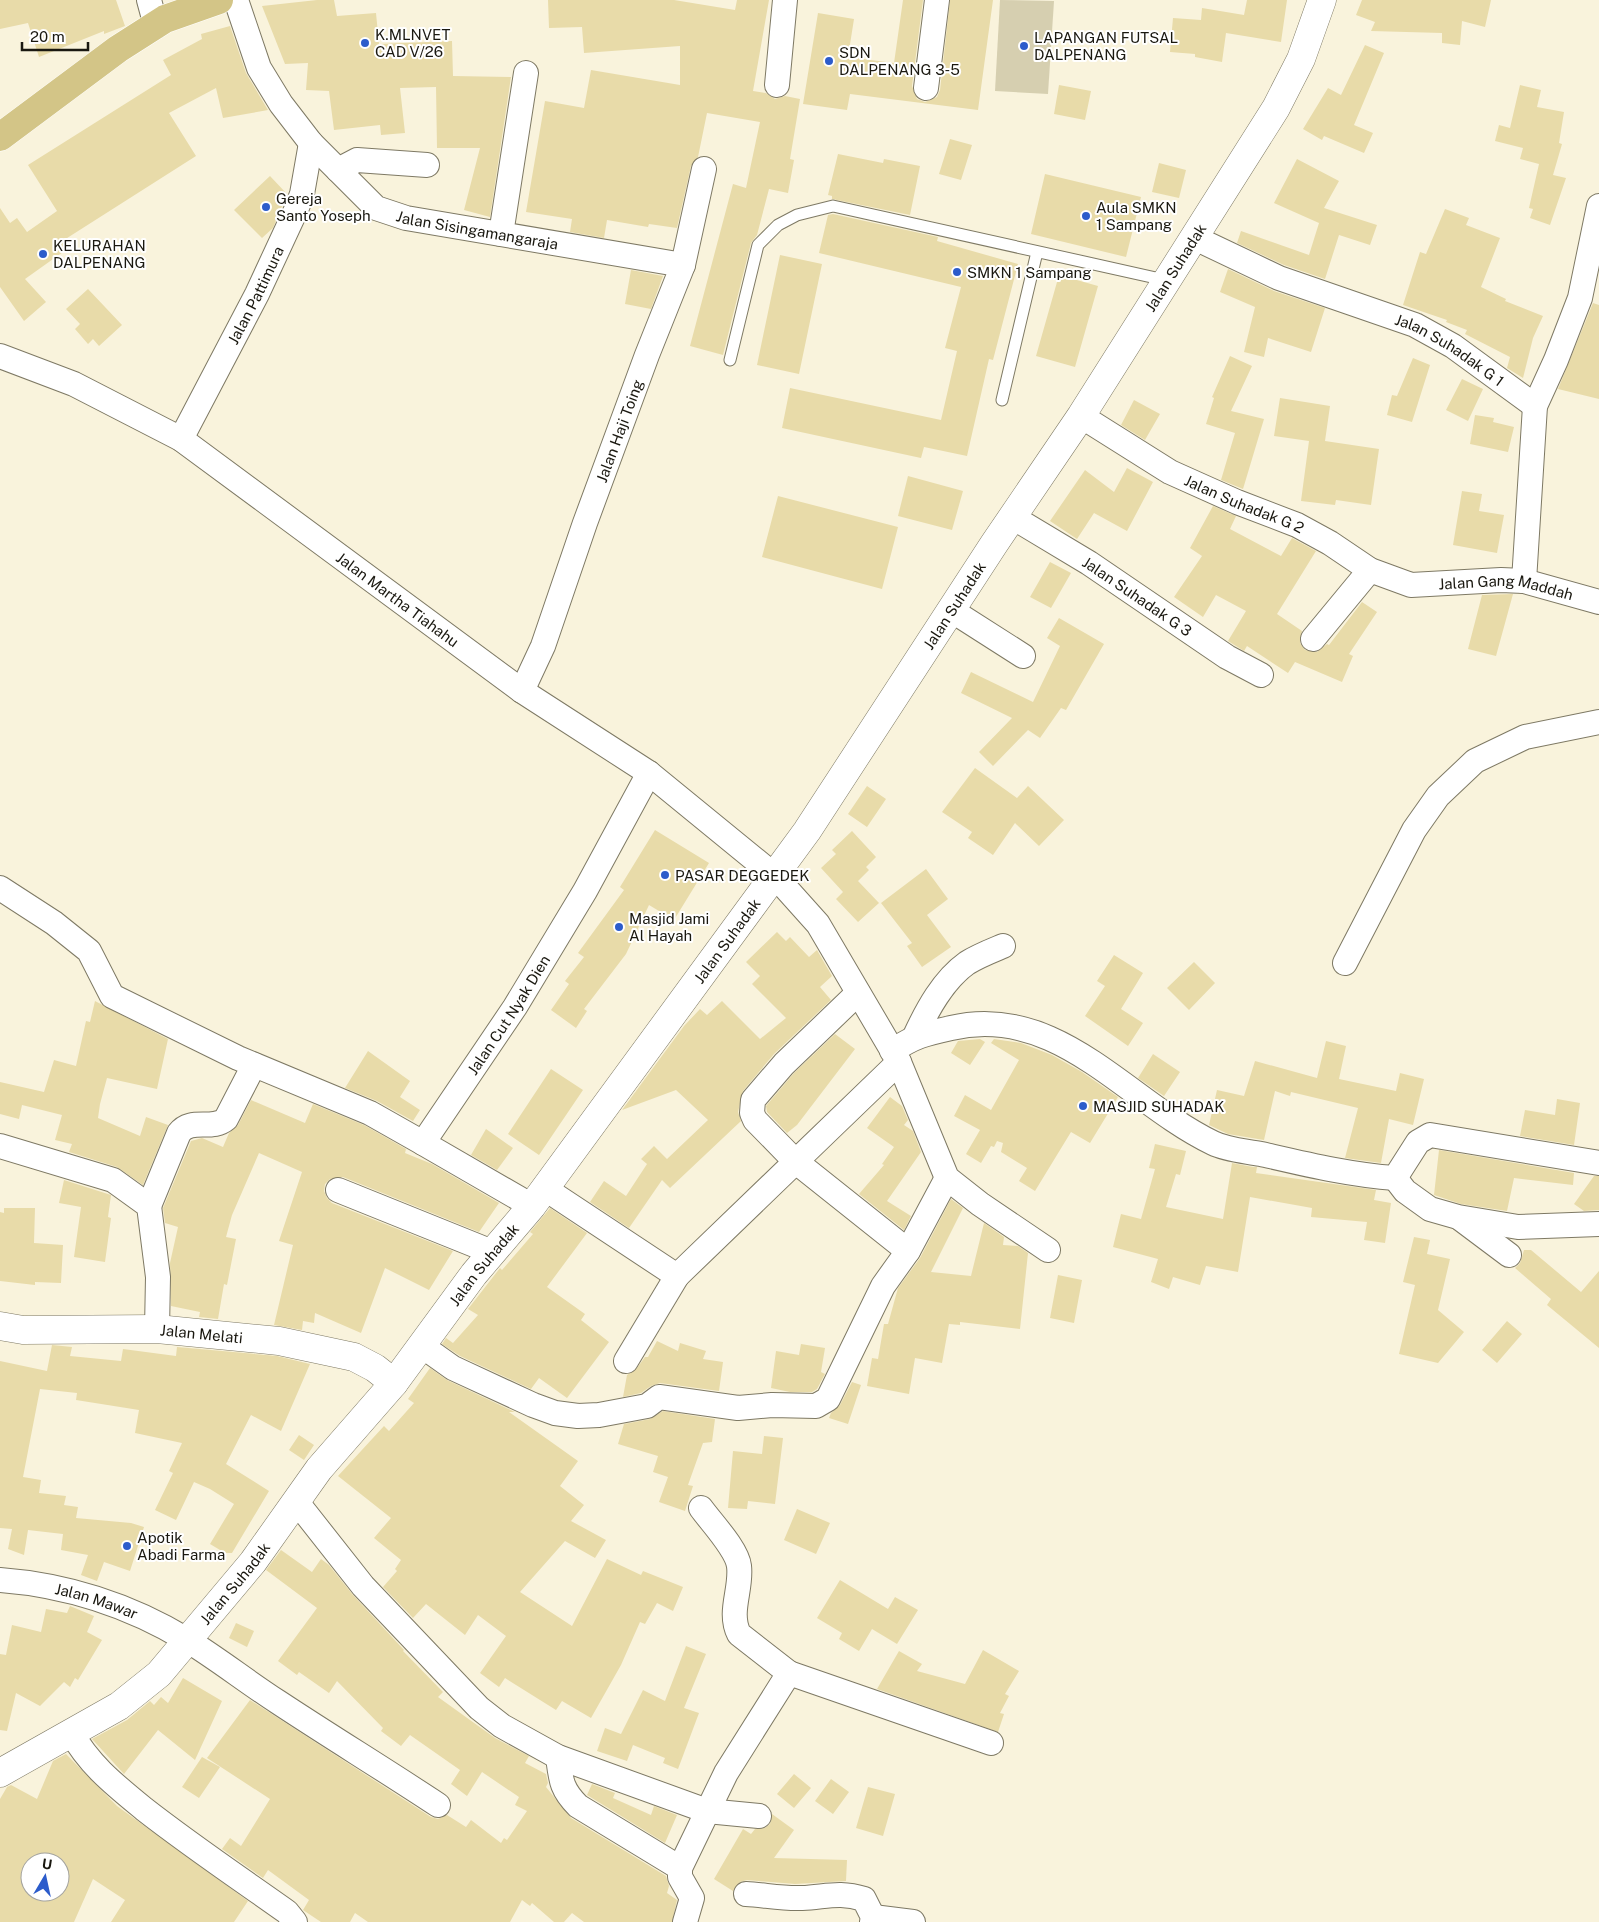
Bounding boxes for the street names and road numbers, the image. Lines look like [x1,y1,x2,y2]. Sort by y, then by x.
street label: Jalan Sisingamangaraja [394,207,559,252]
street label: Jalan Suhadak [1141,220,1209,314]
street label: Jalan Pattimura [224,243,287,347]
street label: Jalan Suhadak G 1 [1393,310,1507,389]
street label: Jalan Haji Toing [592,377,646,485]
street label: Jalan Suhadak G 2 [1182,471,1307,536]
street label: Jalan Martha Tiahahu [333,548,462,650]
street label: Jalan Suhadak G 3 [1080,553,1195,639]
street label: Jalan Suhadak [919,559,989,652]
street label: Jalan Gang Maddah [1438,571,1575,603]
street label: Jalan Suhadak [690,895,763,986]
street label: Jalan Cut Nyak Dien [463,952,553,1078]
street label: Jalan Suhadak [445,1220,522,1309]
street label: Jalan Melati [159,1321,244,1346]
street label: Jalan Suhadak [196,1539,273,1627]
street label: Jalan Mawar [54,1580,141,1622]

